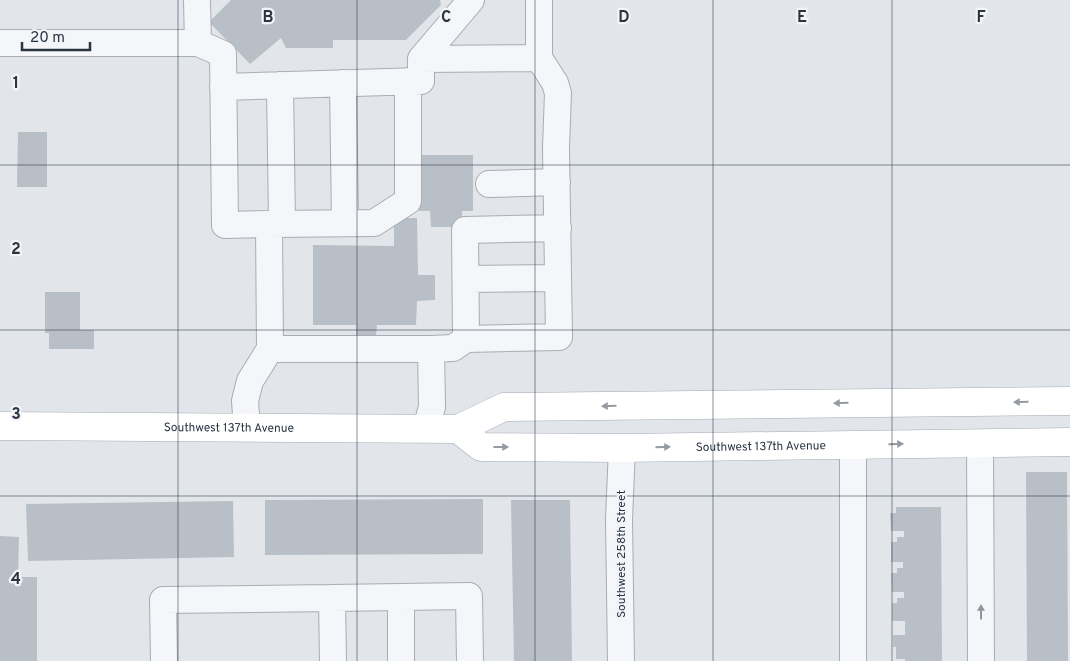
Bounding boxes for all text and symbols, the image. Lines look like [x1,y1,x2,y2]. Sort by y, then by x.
text: B [262,8,274,28]
text: C [441,8,451,28]
text: D [618,8,630,28]
text: E [797,8,807,28]
text: F [976,8,986,28]
scale bar [22,20,90,52]
text: 20 m [30,29,65,48]
text: 1 [13,74,19,94]
text: 2 [11,240,21,260]
one-way arrow [1013,398,1029,406]
one-way arrow [833,400,849,408]
one-way arrow [601,402,617,410]
text: 3 [11,405,21,425]
street label: Southwest 137th Avenue [164,420,294,437]
street label: Southwest 137th Avenue [696,438,826,456]
one-way arrow [888,440,904,448]
one-way arrow [493,443,509,451]
one-way arrow [655,443,671,451]
street label: Southwest 258th Street [614,490,630,618]
text: 4 [11,570,21,590]
one-way arrow [977,604,985,620]

